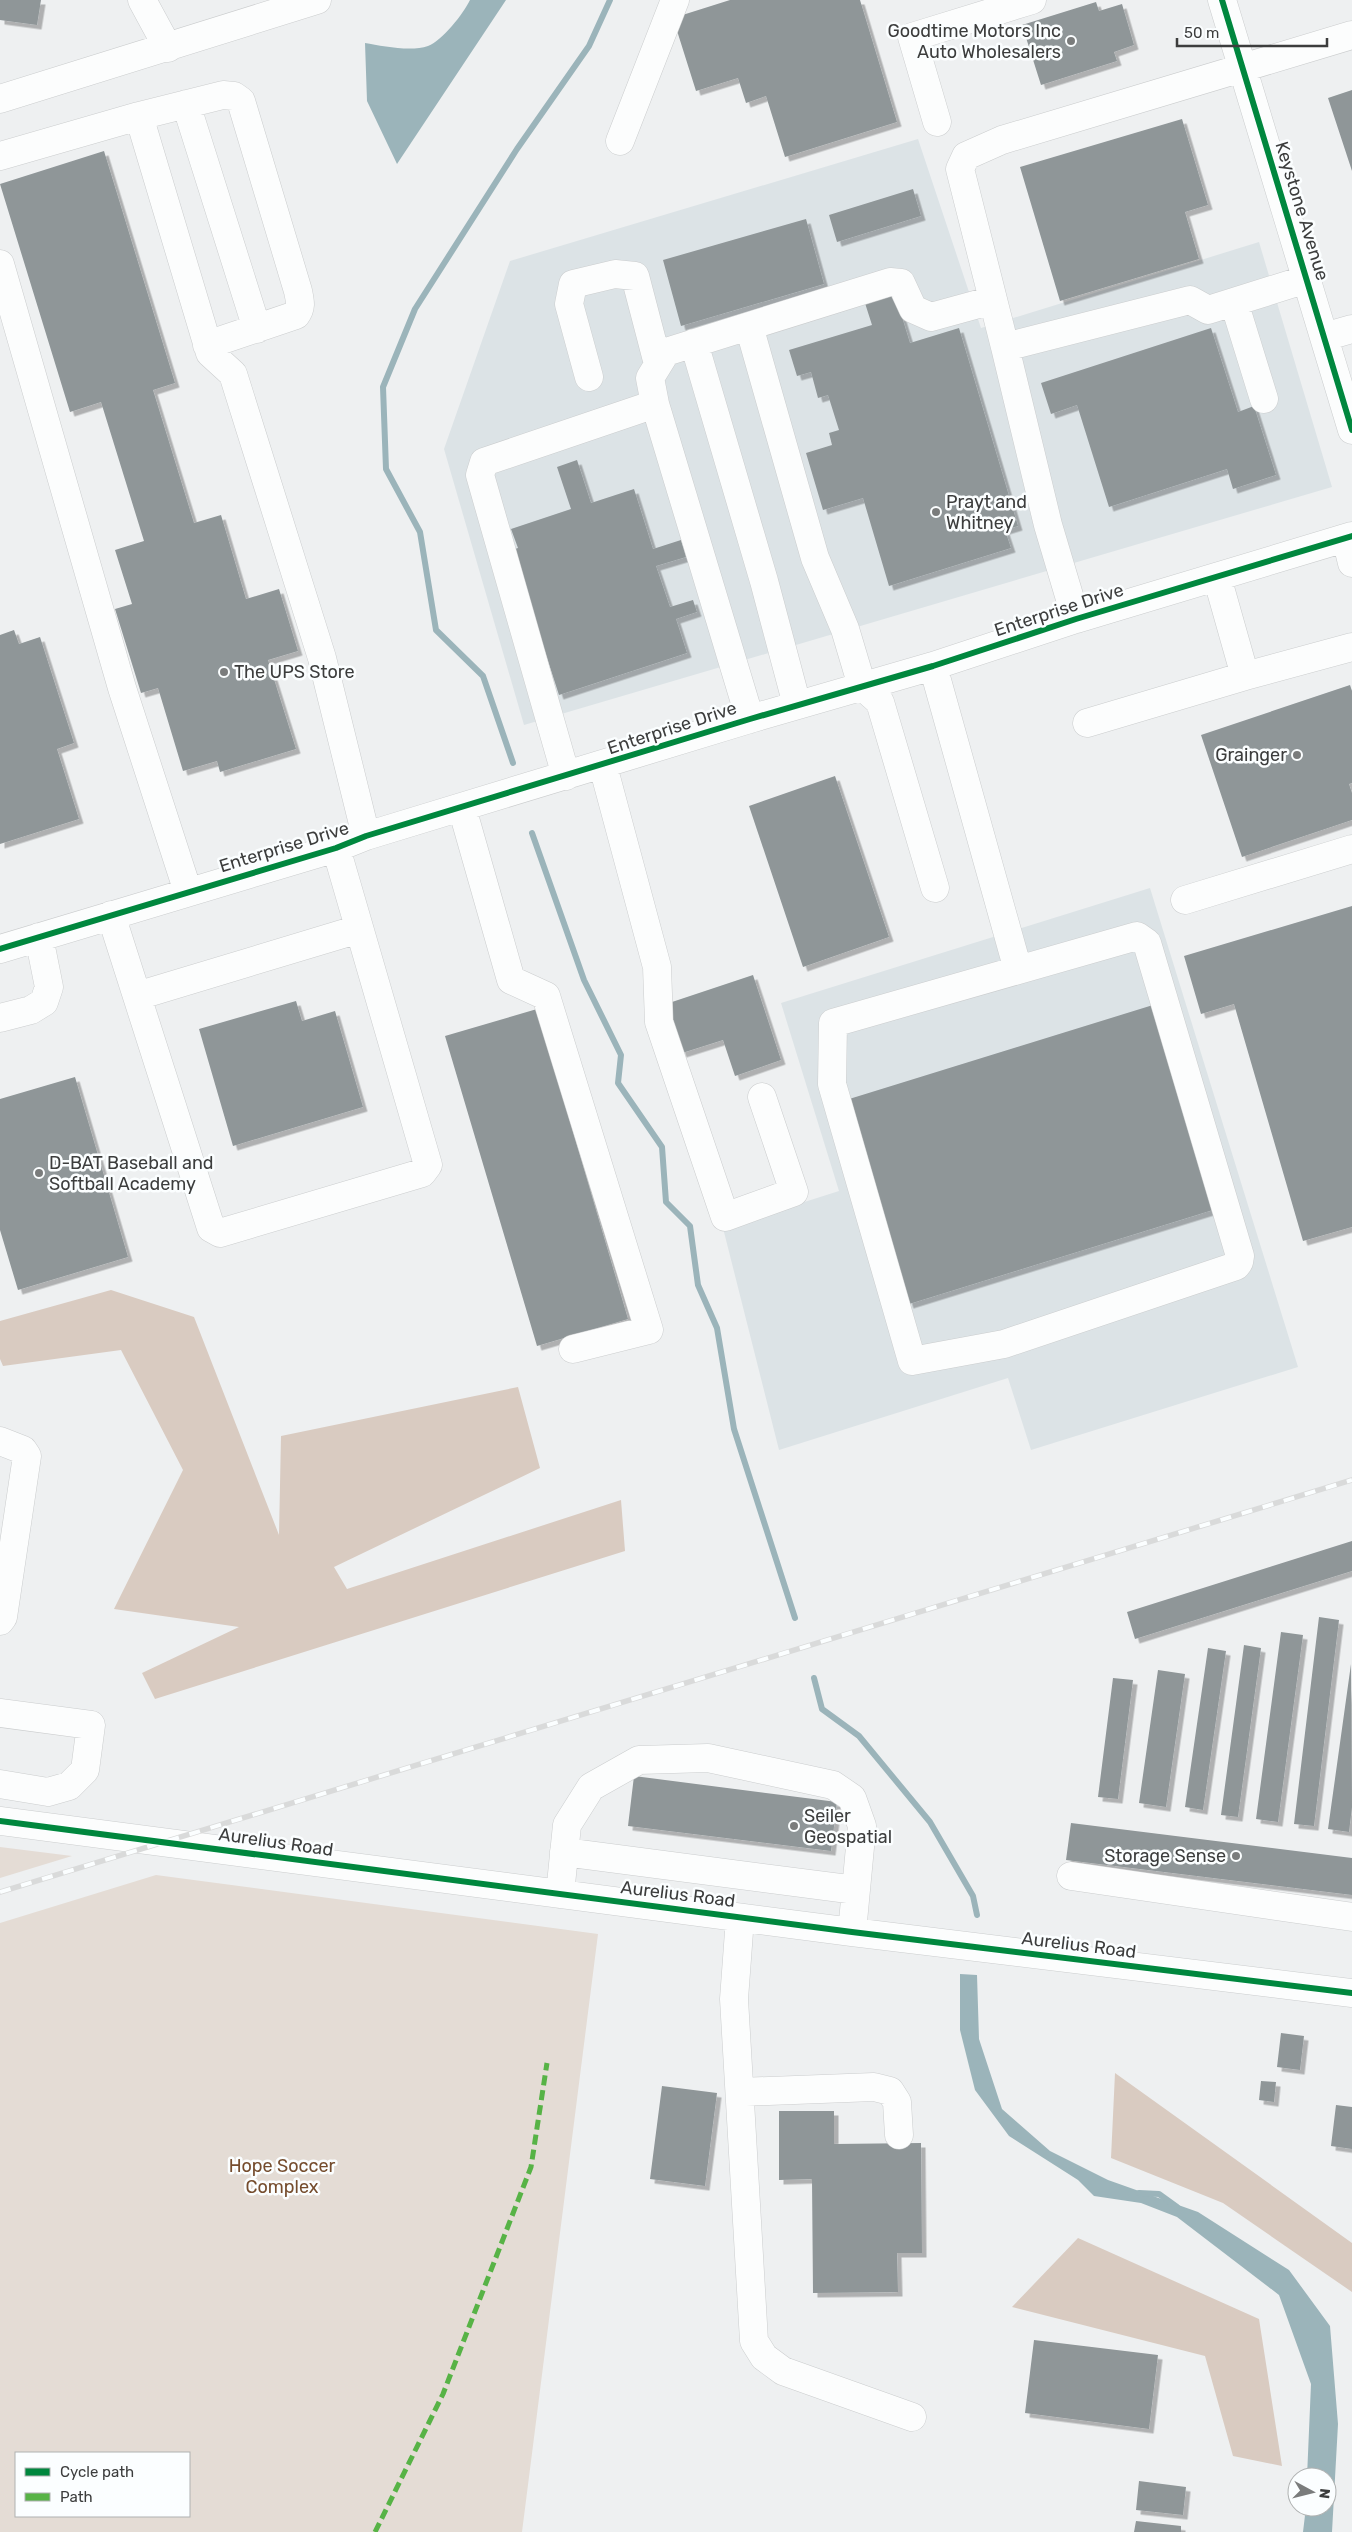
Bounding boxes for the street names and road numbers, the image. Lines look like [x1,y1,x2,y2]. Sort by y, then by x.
street label: Keystone Avenue [1270,139,1334,283]
street label: Enterprise Drive [992,579,1126,641]
street label: Enterprise Drive [605,697,739,759]
street label: Enterprise Drive [216,817,352,877]
street label: Aurelius Road [217,1823,335,1861]
street label: Aurelius Road [619,1876,737,1912]
street label: Aurelius Road [1020,1927,1138,1963]

